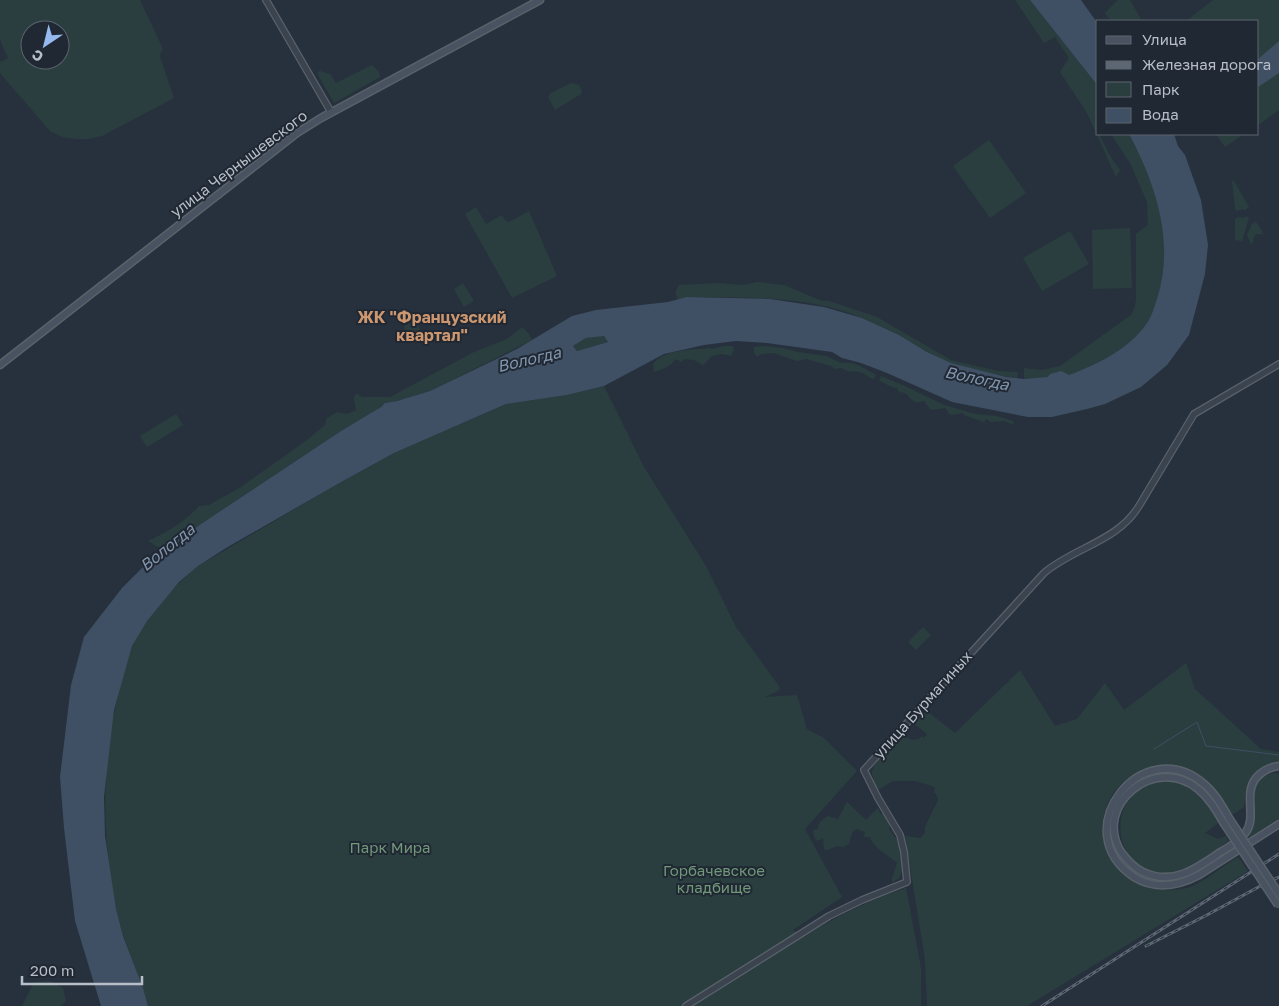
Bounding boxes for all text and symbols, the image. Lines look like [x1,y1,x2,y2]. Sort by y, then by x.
north arrow [20,20,70,70]
legend [1096,20,1259,135]
text: Улица [1142,30,1187,48]
text: С [28,46,46,66]
text: Железная дорога [1142,55,1271,73]
text: Парк [1142,80,1180,98]
text: Вода [1142,105,1179,123]
street label: улица Чернышевского [167,106,310,220]
district label: ЖК "Французский квартал" [357,307,507,345]
water label: Вологда [495,342,564,376]
water label: Вологда [943,361,1012,395]
water label: Вологда [136,518,199,575]
street label: улица Бурмагиных [869,647,975,762]
park label: Парк Мира [349,838,431,856]
park label: Горбачевское кладбище [663,861,765,896]
scale bar [22,954,142,986]
text: 200 m [30,961,74,979]

